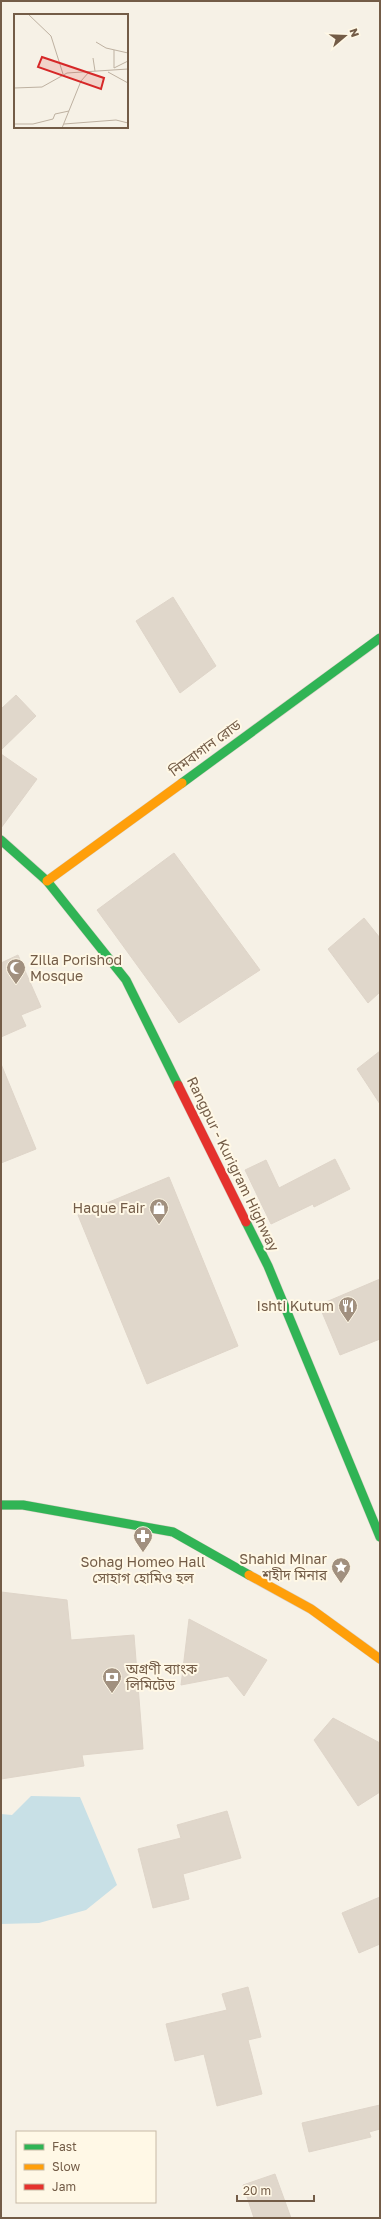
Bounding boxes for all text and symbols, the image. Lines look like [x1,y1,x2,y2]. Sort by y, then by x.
inset map [14,14,128,128]
north arrow [325,16,365,56]
text: N [347,27,362,39]
street label: নিমবাগান রোড [165,715,245,780]
place label: Zilla Porishod Mosque [30,951,122,984]
mosque icon: Zilla Porishod Mosque [5,957,27,985]
street label: Rangpur - Kurigram Highway [184,1074,283,1254]
shop icon: Haque Fair [148,1197,170,1225]
place label: Haque Fair [73,1199,146,1216]
restaurant icon: Ishti Kutum [337,1295,359,1323]
place label: Ishti Kutum [257,1297,334,1314]
pharmacy icon: Sohag Homeo Hall সোহাগ হোমিও হল [132,1525,154,1553]
place label: Shahid Minar শহীদ মিনার [239,1550,328,1583]
place label: Sohag Homeo Hall সোহাগ হোমিও হল [81,1553,205,1586]
place icon: Shahid Minar শহীদ মিনার [330,1556,352,1584]
place label: অগ্রণী ব্যাংক লিমিটেড [125,1660,198,1693]
bank icon: অগ্রণী ব্যাংক লিমিটেড [101,1666,123,1694]
legend [16,2131,156,2203]
text: Fast [52,2139,77,2154]
text: Slow [52,2159,80,2174]
scale bar [237,2177,314,2203]
text: Jam [52,2179,76,2194]
text: 20 m [243,2183,271,2198]

